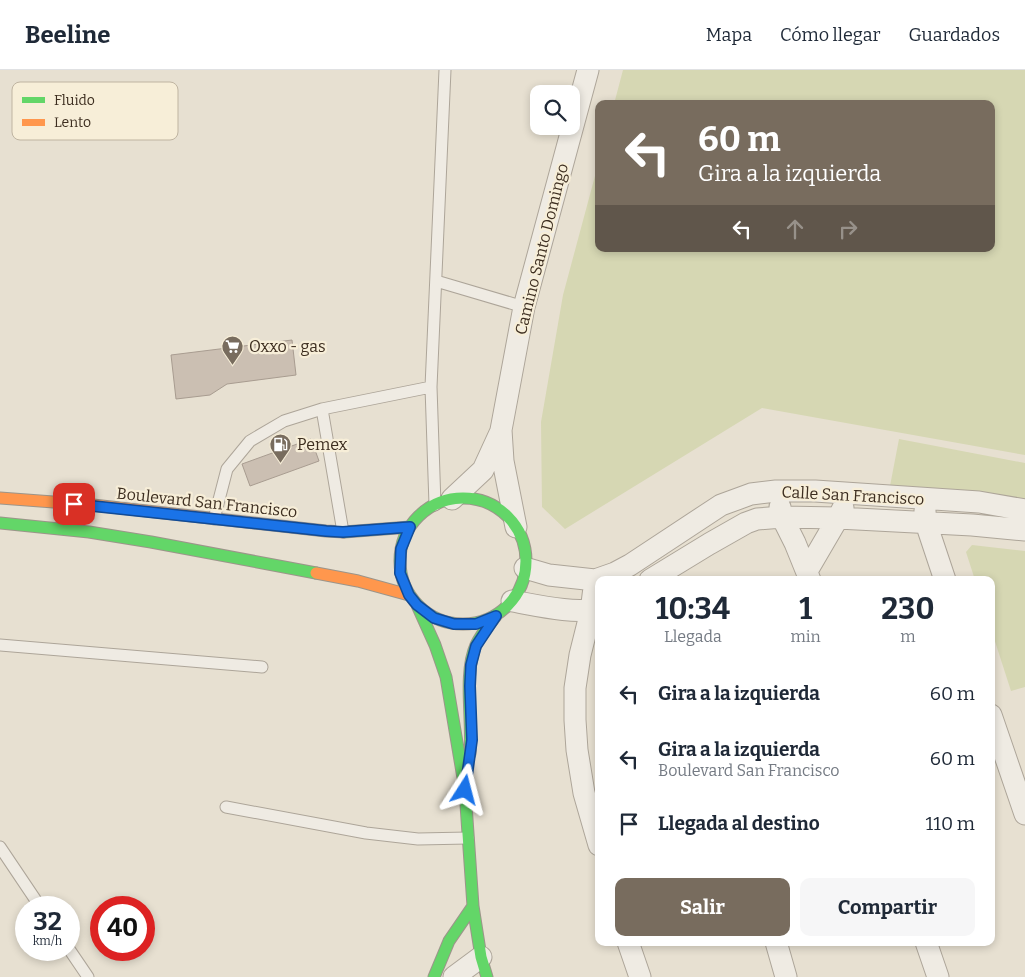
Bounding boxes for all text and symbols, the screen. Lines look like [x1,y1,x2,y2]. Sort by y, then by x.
text: Beeline [25,21,110,49]
text: Mapa [706,24,752,46]
text: Cómo llegar [780,24,881,46]
text: Guardados [909,24,1000,46]
legend [12,82,178,140]
map controls [530,85,580,135]
button: search [530,85,580,135]
text: Fluido [54,92,95,109]
text: Lento [54,114,91,131]
text: 60 m [698,118,781,160]
icon: left [615,120,680,185]
text: Gira a la izquierda [698,160,881,187]
street label: Camino Santo Domingo [511,161,572,337]
icon: left [728,215,756,243]
icon: ahead [781,215,809,243]
icon: right [834,215,862,243]
supermarket icon: Oxxo - gas [221,334,245,365]
place label: Oxxo - gas [249,337,326,356]
fuel station icon: Pemex [269,432,293,463]
place label: Pemex [297,435,348,454]
street label: Calle San Francisco [781,482,925,509]
pin [53,483,95,525]
street label: Boulevard San Francisco [116,484,298,521]
icon: arrive [60,490,88,518]
text: 10:34 [656,591,730,627]
text: 1 [799,591,812,627]
text: 230 [881,591,934,627]
text: Llegada [664,627,722,646]
text: min [791,627,821,646]
text: m [900,627,915,646]
icon: left [615,680,643,708]
text: Gira a la izquierda [658,682,820,705]
text: 60 m [930,682,975,705]
text: Gira a la izquierda [658,738,820,761]
icon: left [615,745,643,773]
text: 60 m [930,747,975,770]
text: Boulevard San Francisco [658,761,840,780]
position arrow [438,763,490,815]
icon: arrive [615,810,643,838]
text: Llegada al destino [658,812,820,835]
text: 110 m [925,812,975,835]
button: Salir [615,878,790,936]
button: Compartir [800,878,975,936]
speed limit sign: 40 [90,896,155,961]
text: 32 [33,907,62,937]
text: km/h [33,934,62,948]

